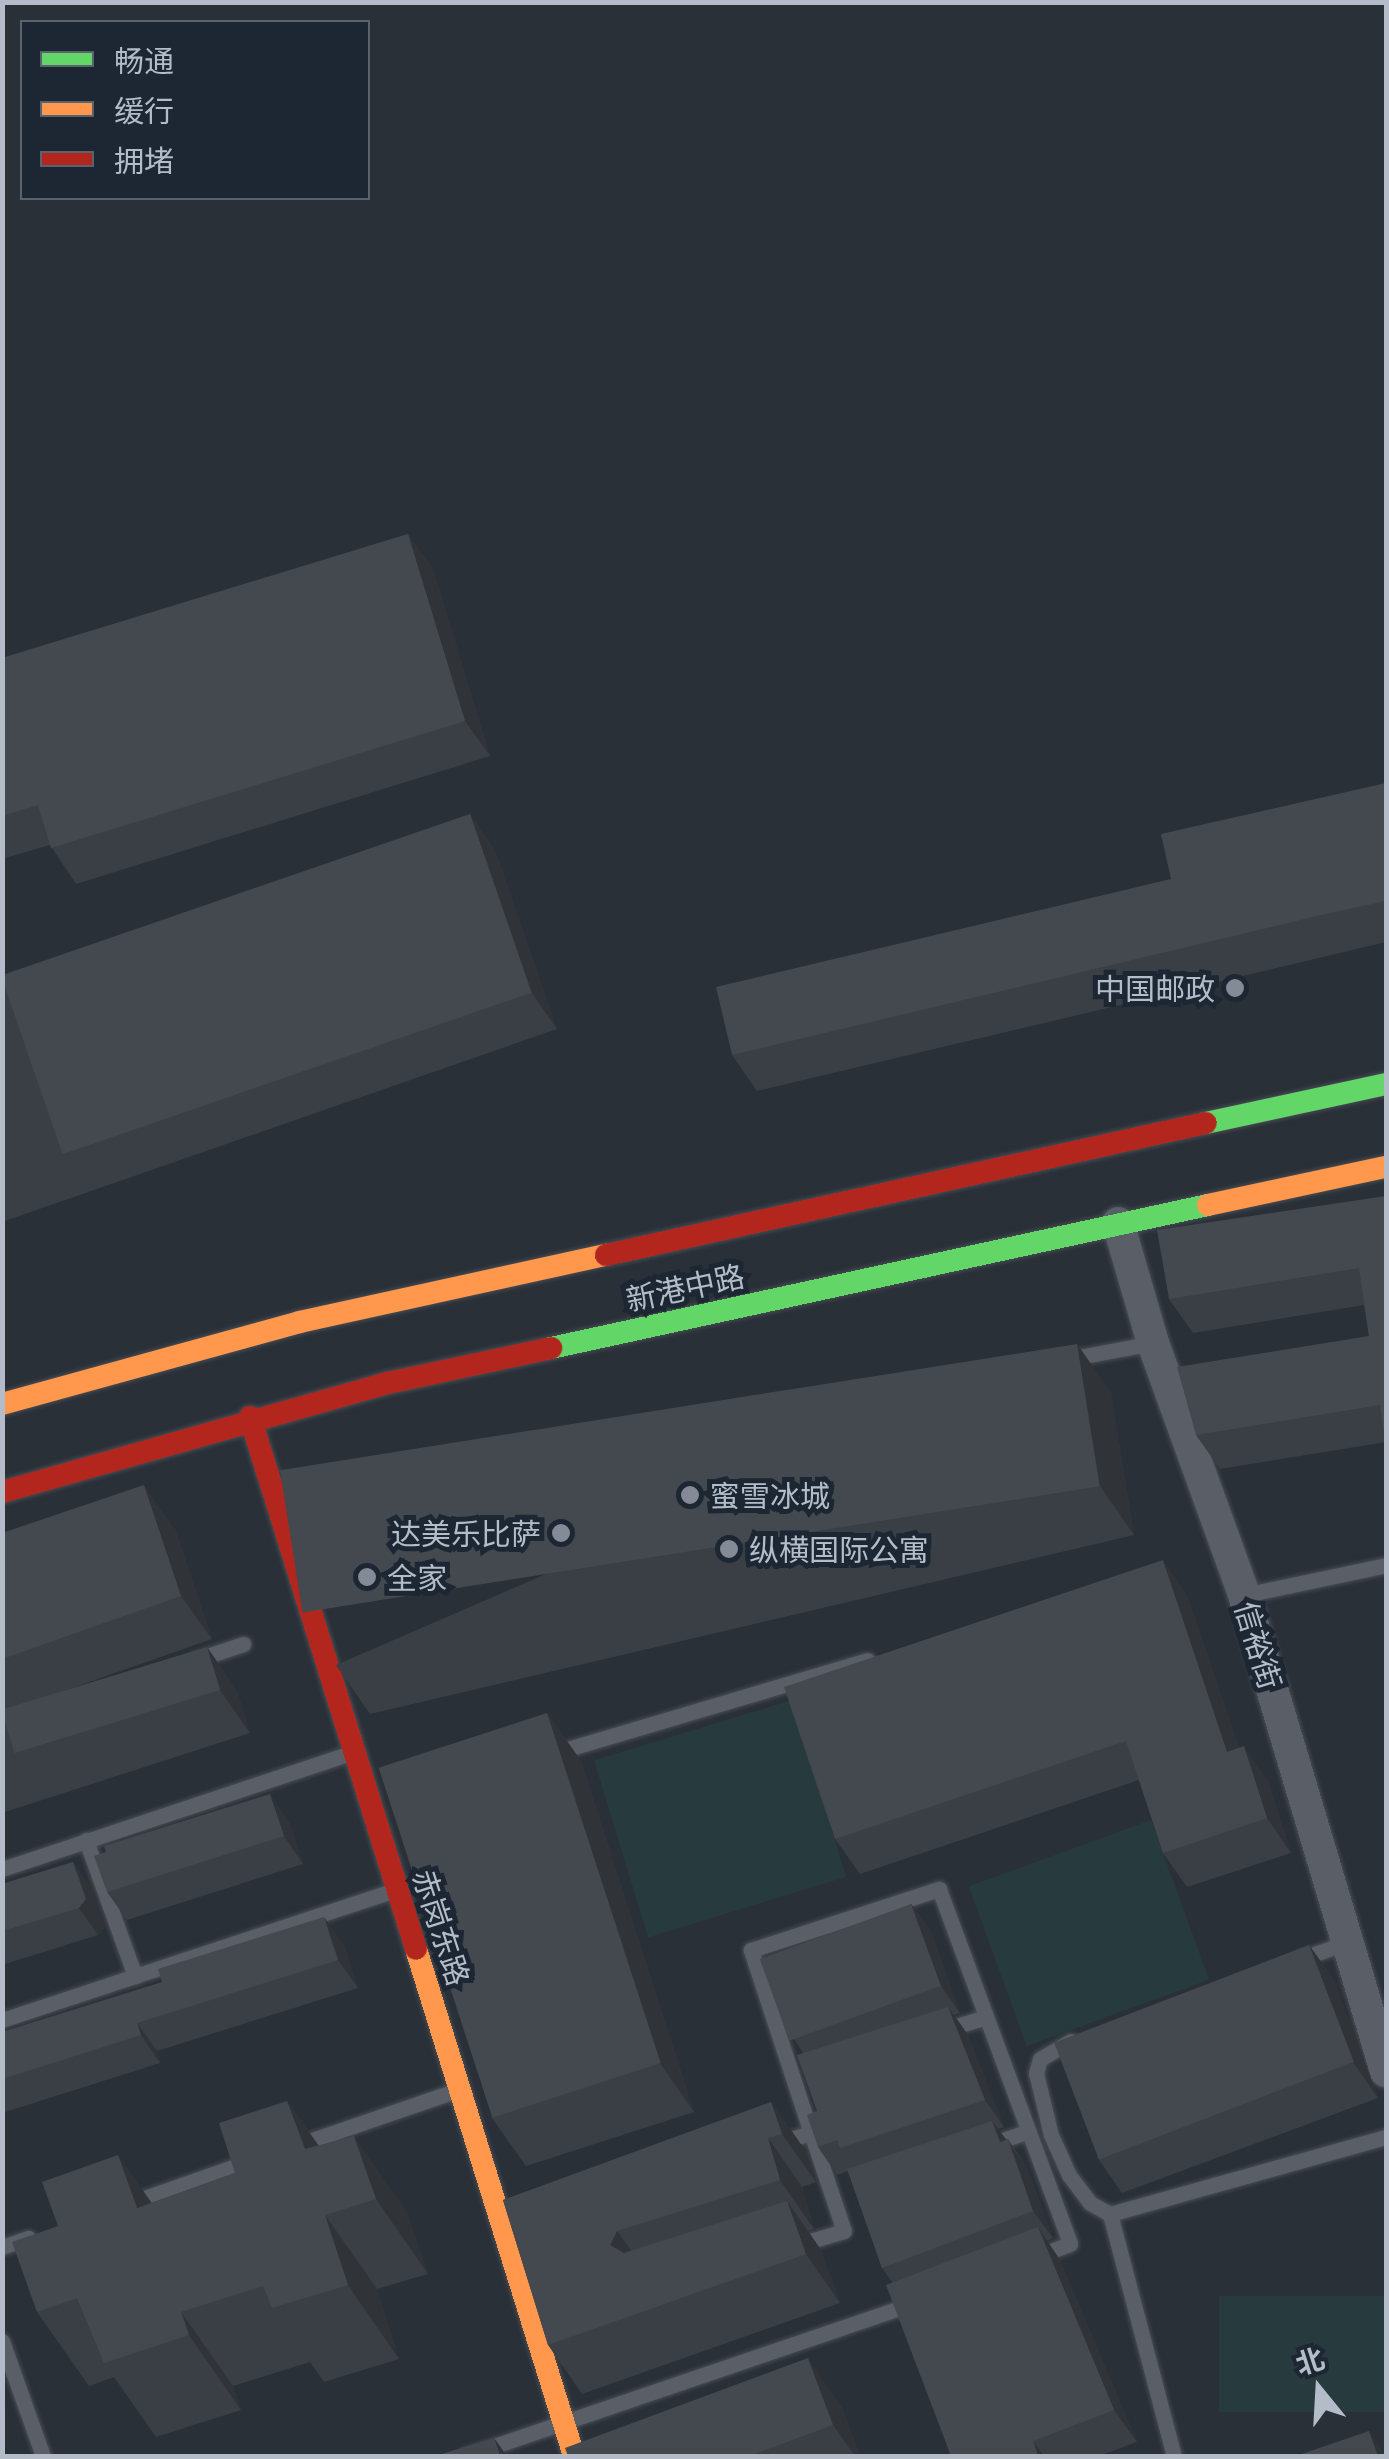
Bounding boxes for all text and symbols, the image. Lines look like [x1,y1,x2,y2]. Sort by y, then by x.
legend [20,20,370,200]
text: 畅通 [114,42,174,78]
text: 缓行 [114,92,174,128]
text: 拥堵 [114,142,174,178]
place label: 中国邮政 [1095,970,1215,1006]
marker: 中国邮政 [1224,977,1246,999]
street label: 新港中路 [623,1257,747,1317]
place label: 蜜雪冰城 [710,1477,830,1513]
marker: 蜜雪冰城 [679,1484,701,1506]
place label: 达美乐比萨 [391,1515,541,1551]
marker: 达美乐比萨 [550,1522,572,1544]
place label: 纵横国际公寓 [749,1531,929,1567]
marker: 纵横国际公寓 [718,1538,740,1560]
place label: 全家 [387,1559,447,1595]
marker: 全家 [356,1566,378,1588]
street label: 信裕街 [1229,1597,1289,1693]
street label: 赤岗东路 [406,1864,478,1990]
north arrow [1269,2339,1369,2439]
text: 北 [1291,2340,1328,2381]

